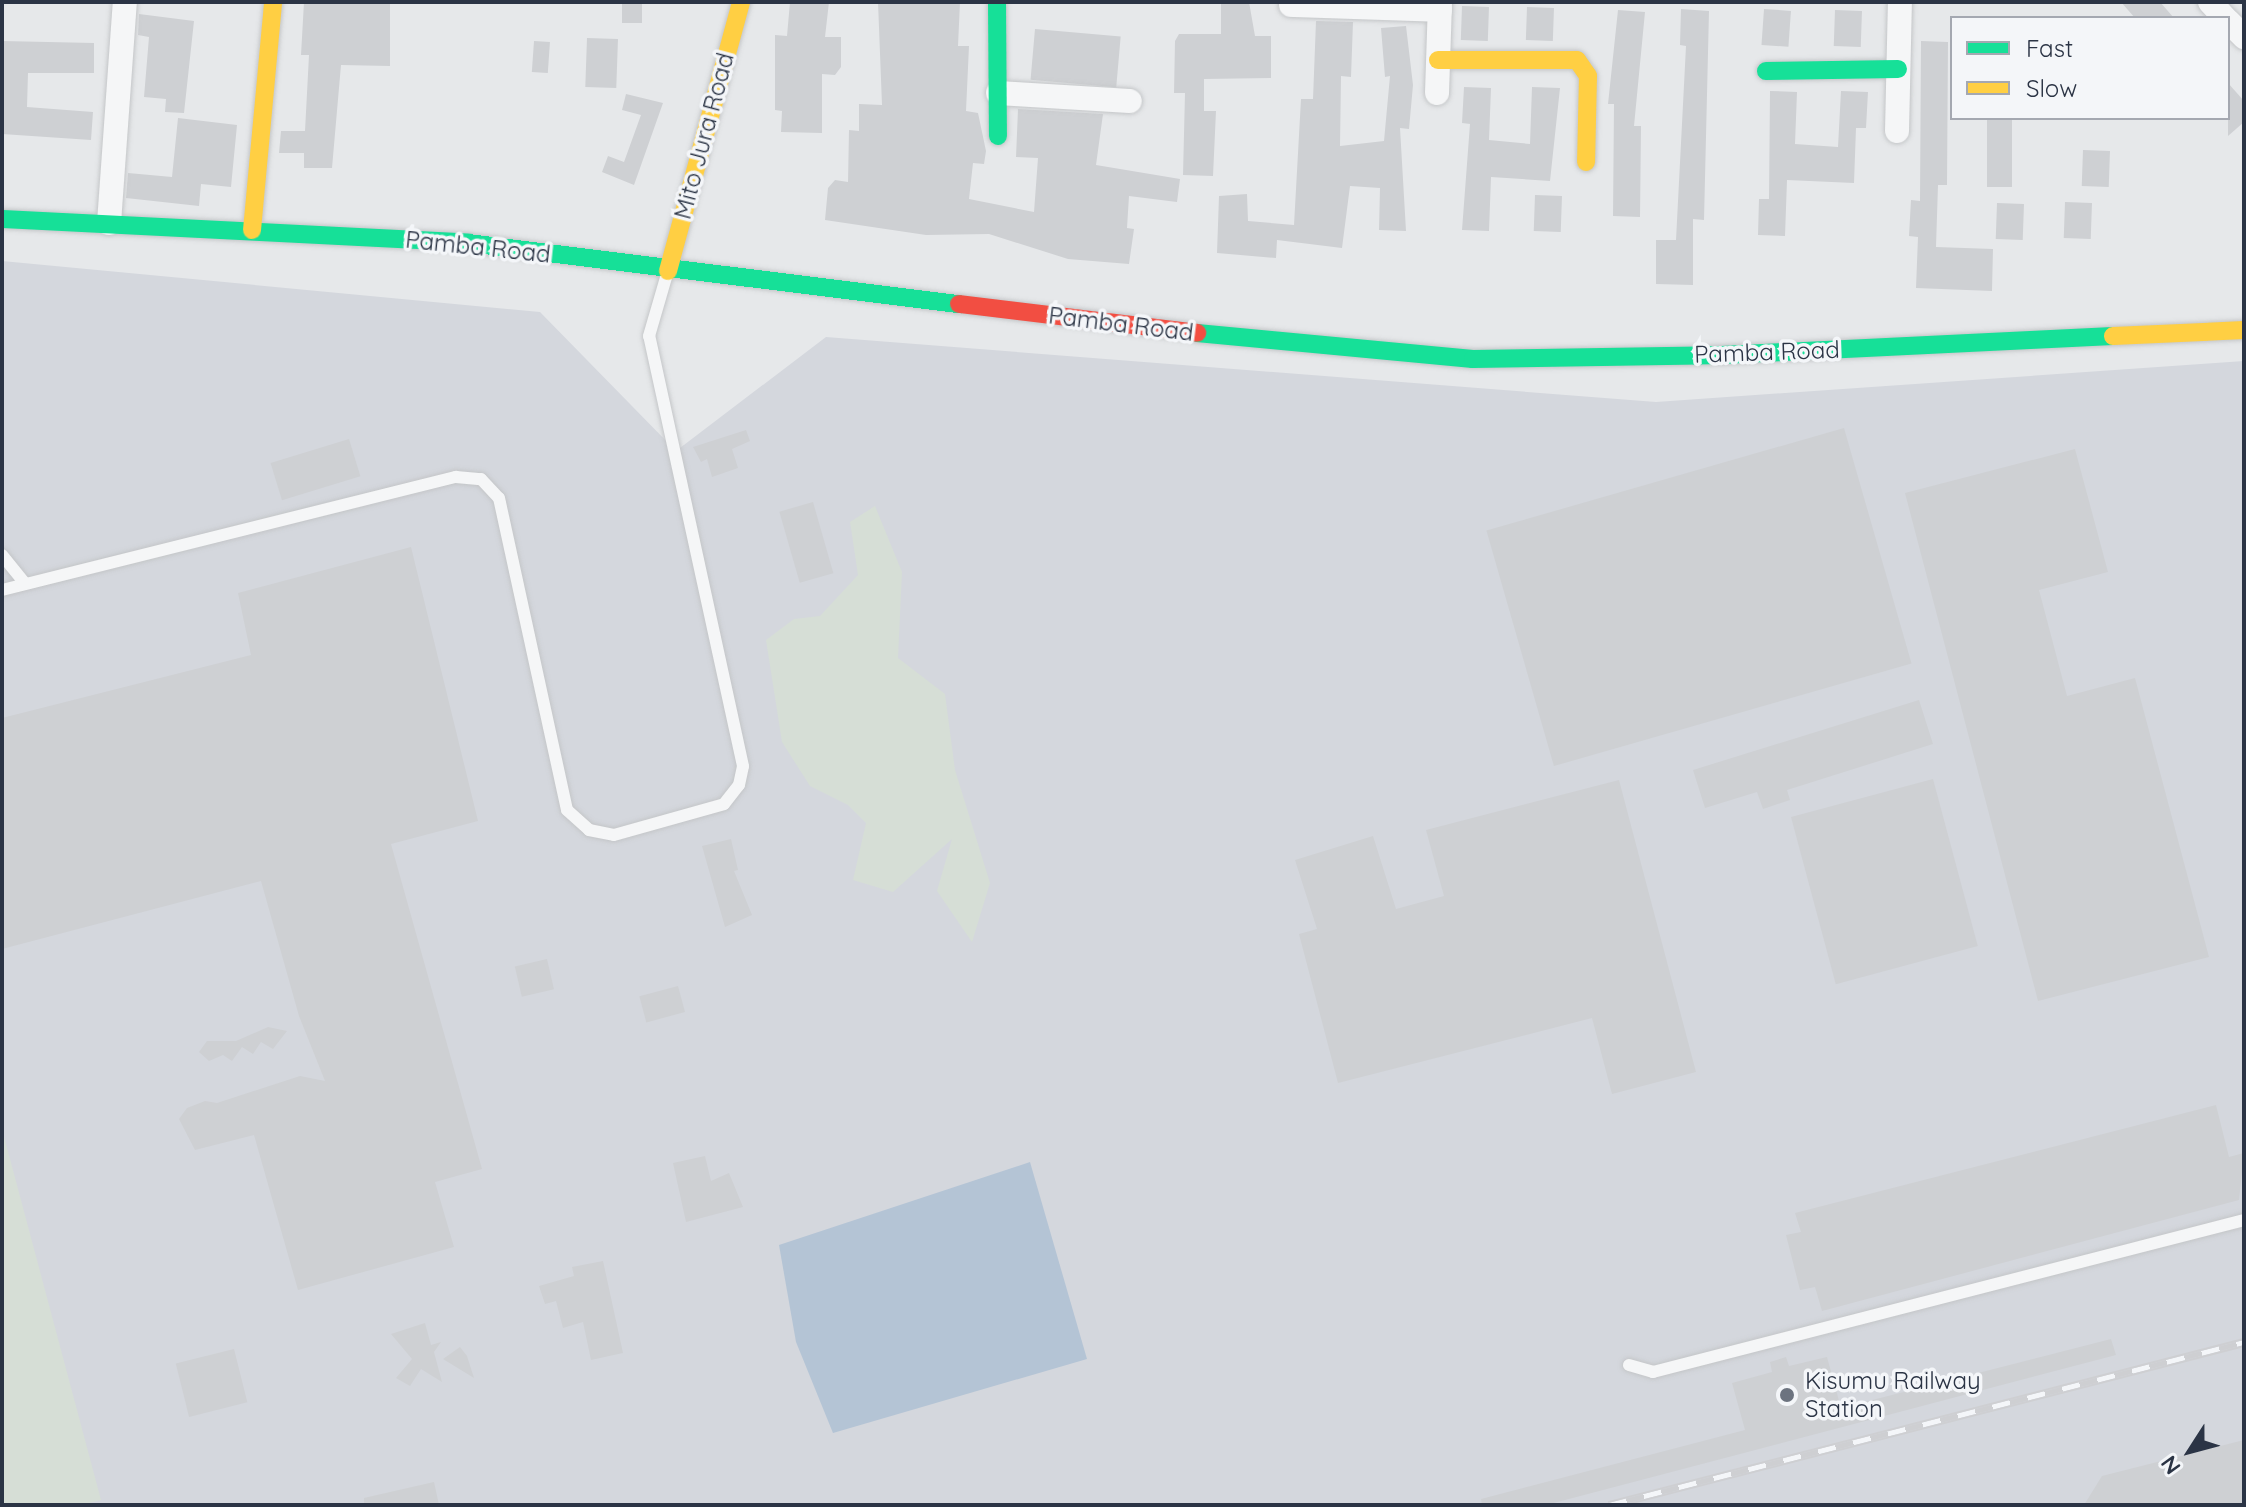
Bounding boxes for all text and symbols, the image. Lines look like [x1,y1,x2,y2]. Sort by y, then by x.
legend [1950,16,2230,120]
text: Fast [2026,33,2073,63]
street label: Mito Jura Road [668,50,740,222]
text: Slow [2026,73,2077,103]
street label: Pamba Road [404,225,552,269]
street label: Pamba Road [1047,301,1195,347]
street label: Pamba Road [1694,335,1840,369]
place label: Kisumu Railway Station [1805,1367,1981,1423]
marker: Kisumu Railway Station [1776,1384,1798,1406]
north arrow [2150,1411,2230,1491]
text: N [2155,1450,2187,1480]

